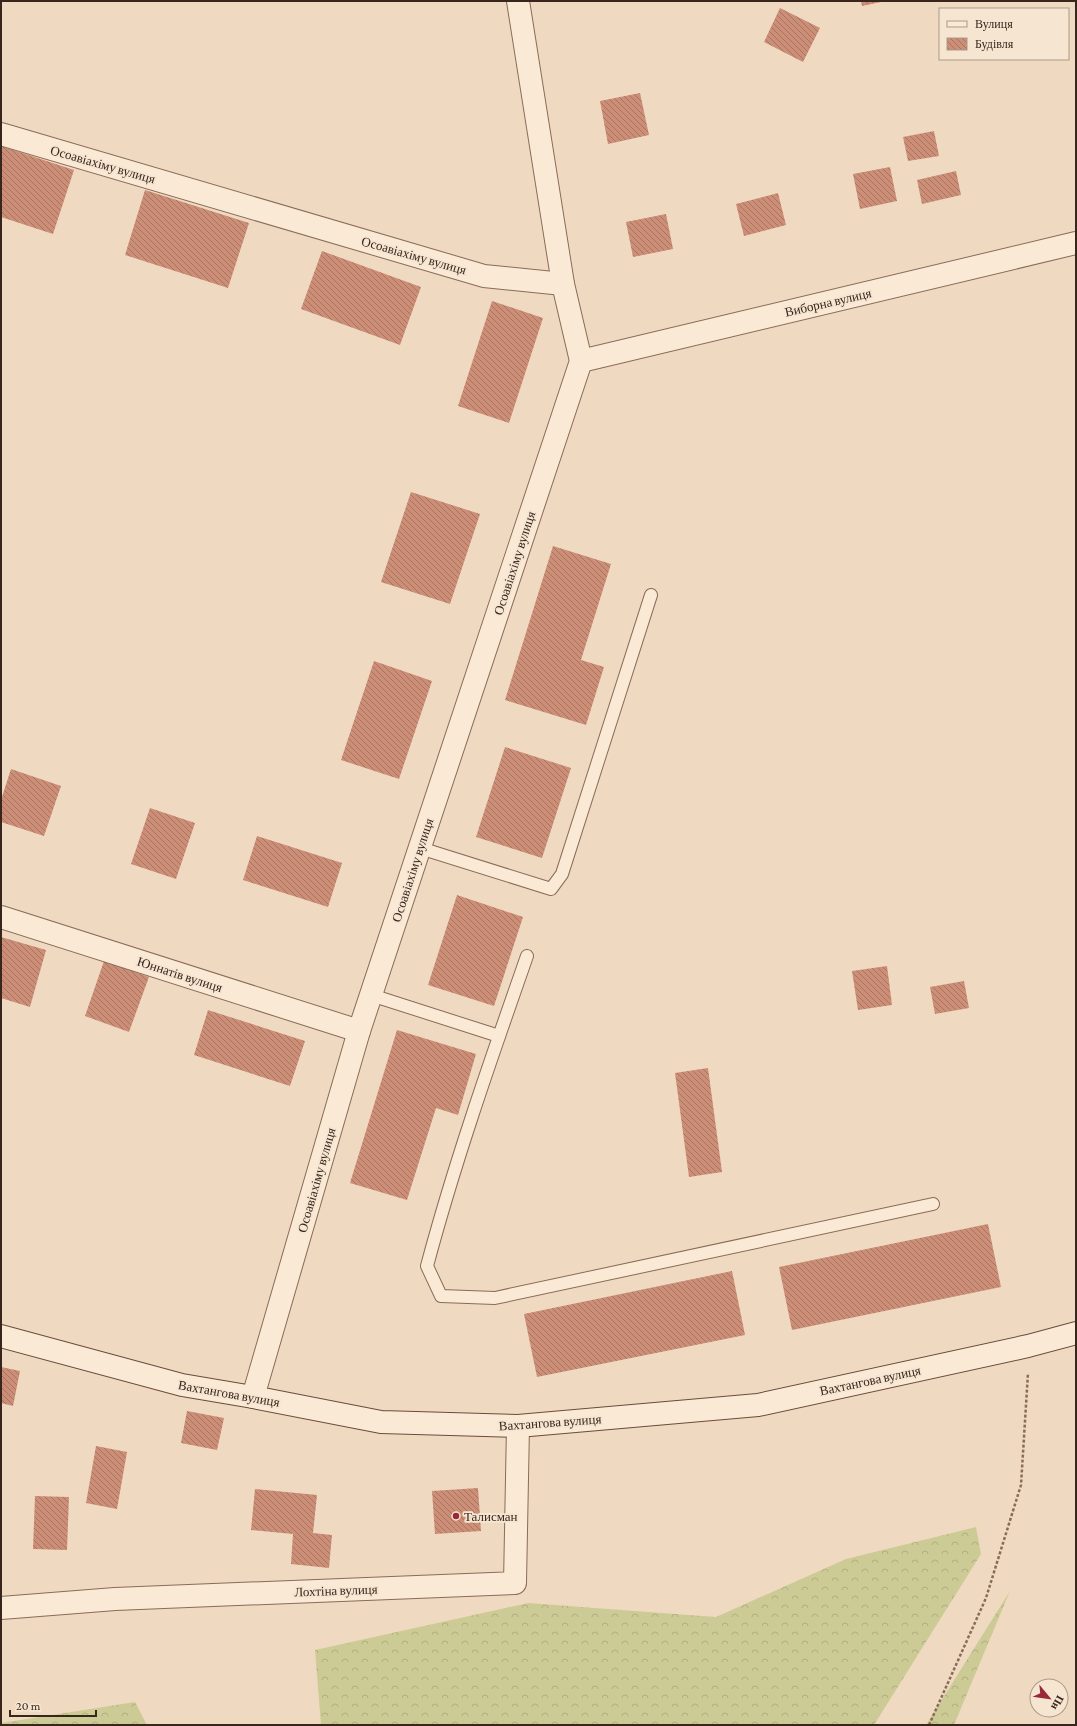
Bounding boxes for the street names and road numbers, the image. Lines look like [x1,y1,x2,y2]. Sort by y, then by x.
street label: Осоавіахіму вулиця [49,142,157,187]
street label: Осоавіахіму вулиця [360,233,468,278]
street label: Виборна вулиця [783,285,873,320]
street label: Осоавіахіму вулиця [491,509,538,617]
street label: Осоавіахіму вулиця [389,816,436,924]
street label: Юннатів вулиця [135,954,224,995]
street label: Осоавіахіму вулиця [294,1126,339,1234]
street label: Вахтангова вулиця [818,1362,922,1399]
street label: Вахтангова вулиця [177,1377,281,1410]
street label: Вахтангова вулиця [498,1411,602,1434]
street label: Лохтіна вулиця [294,1582,378,1599]

